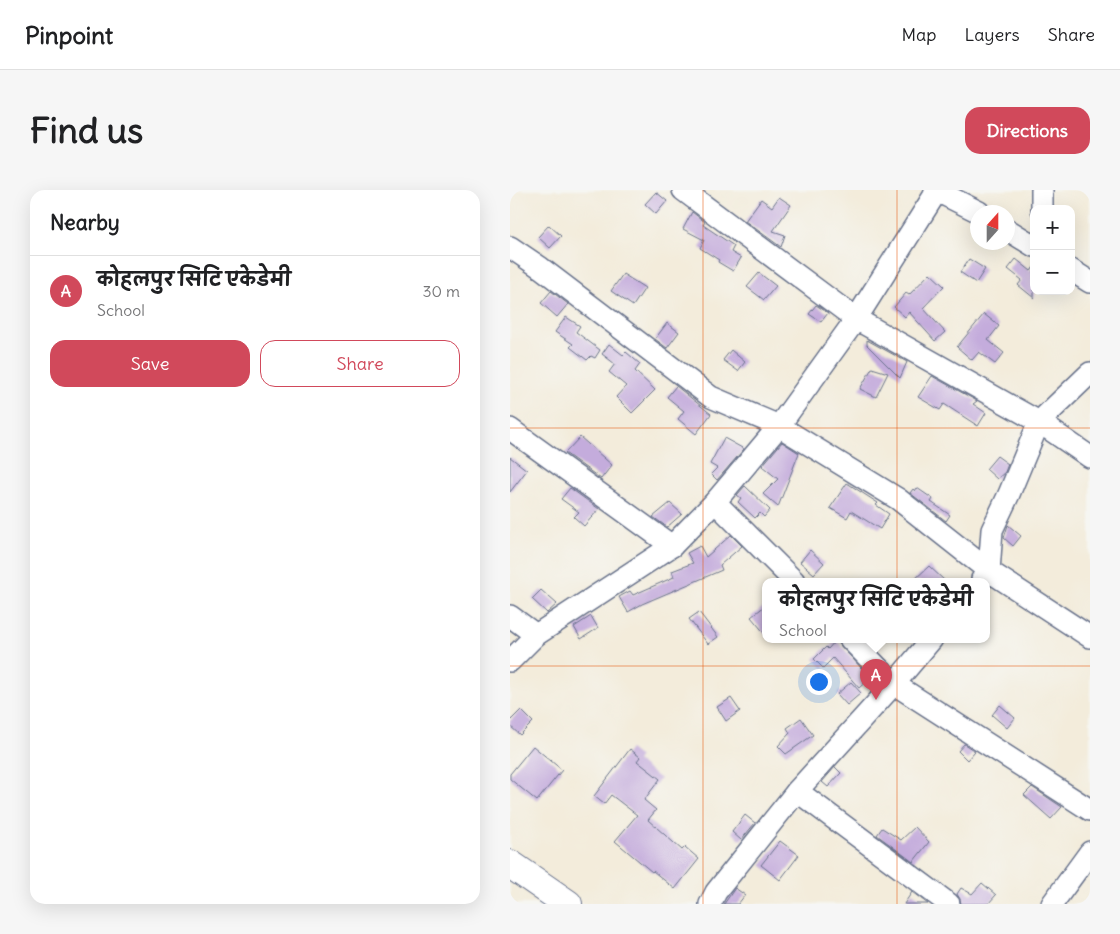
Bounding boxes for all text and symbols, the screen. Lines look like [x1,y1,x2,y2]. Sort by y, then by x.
text: Pinpoint [25,20,113,50]
text: Map [901,23,936,46]
text: Layers [964,23,1020,46]
text: Share [1048,23,1095,46]
button: Directions [965,107,1090,154]
text: Find us [30,108,143,152]
north arrow [970,205,1015,250]
map controls [1030,205,1075,295]
button: + [1030,205,1075,250]
text: Nearby [50,209,120,236]
button: − [1030,250,1075,295]
text: कोहलपुर सिटि एकेडेमी [97,267,291,291]
text: A [61,281,71,301]
text: 30 m [423,281,460,301]
text: School [97,300,145,320]
button: Save [50,340,250,387]
button: Share [260,340,460,387]
popup [762,578,990,643]
text: कोहलपुर सिटि एकेडेमी [779,587,973,611]
text: School [779,620,827,640]
pin: A [860,659,892,700]
your location [806,669,832,695]

